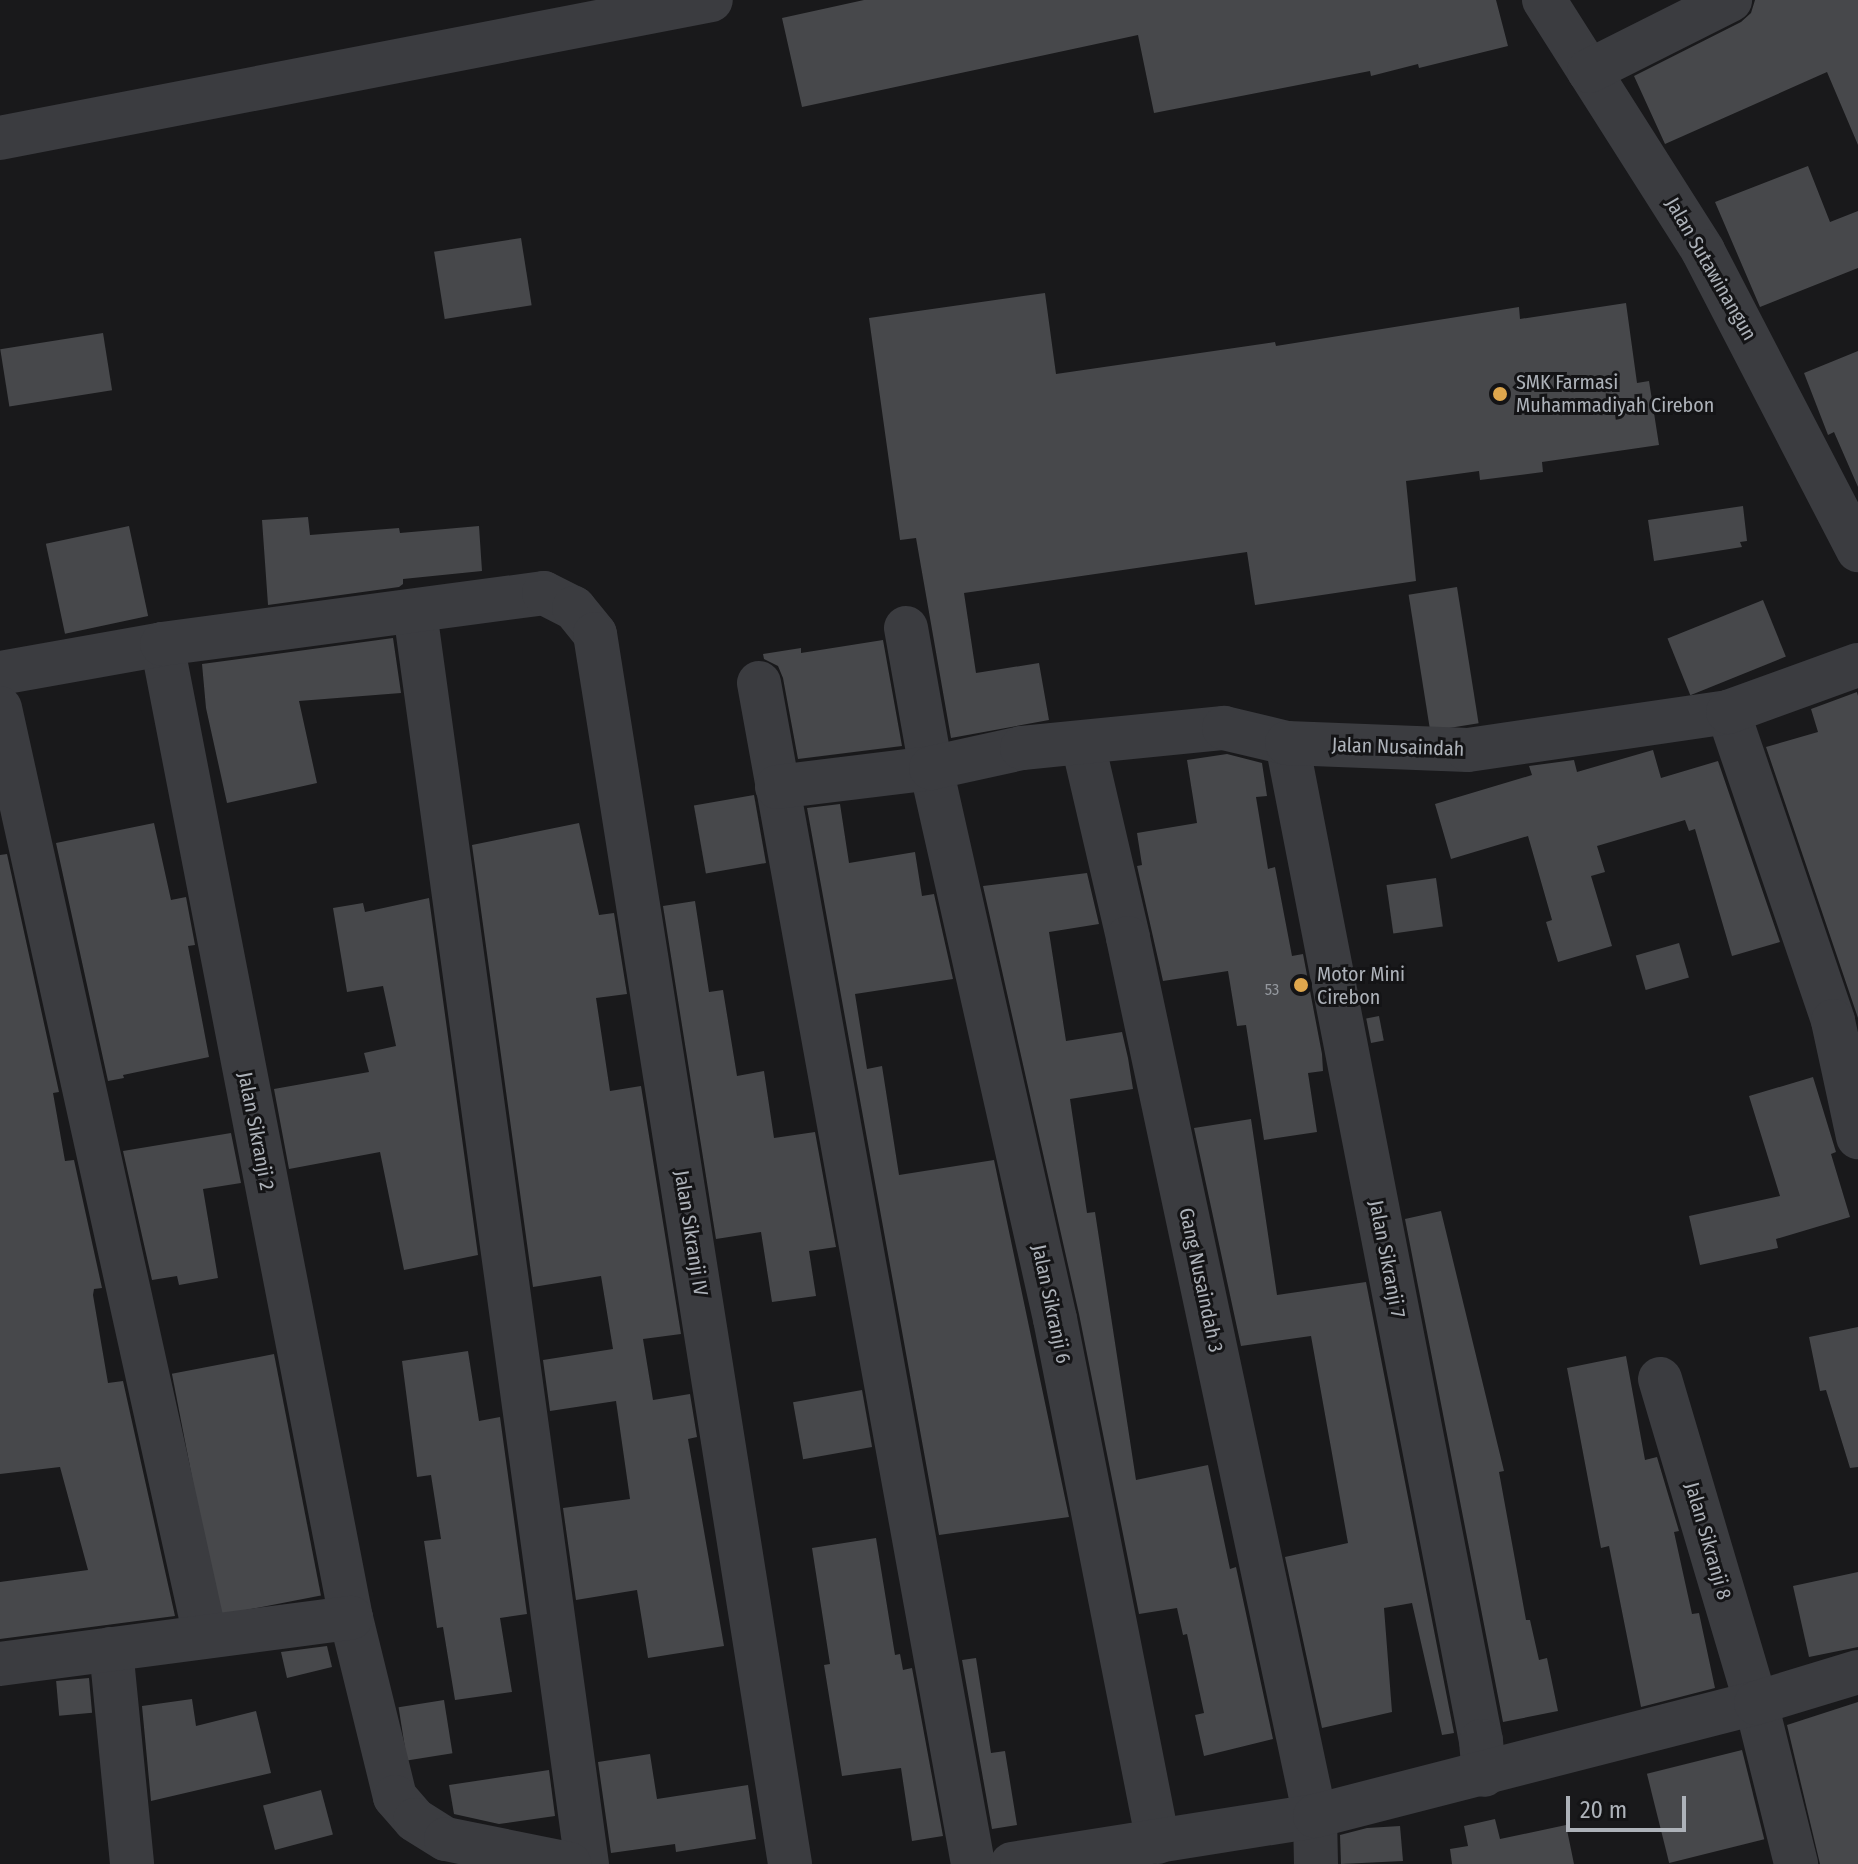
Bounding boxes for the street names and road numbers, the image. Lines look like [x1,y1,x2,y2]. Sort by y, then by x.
street label: Jalan Sutawinangun [1660,193,1762,345]
street label: Jalan Nusaindah [1331,733,1465,761]
street label: Jalan Sikranji 2 [233,1070,279,1192]
street label: Jalan Sikranji IV [669,1169,713,1297]
street label: Jalan Sikranji 7 [1364,1198,1410,1320]
street label: Gang Nusaindah 3 [1174,1206,1228,1354]
street label: Jalan Sikranji 6 [1027,1242,1075,1366]
street label: Jalan Sikranji 8 [1680,1480,1736,1602]

